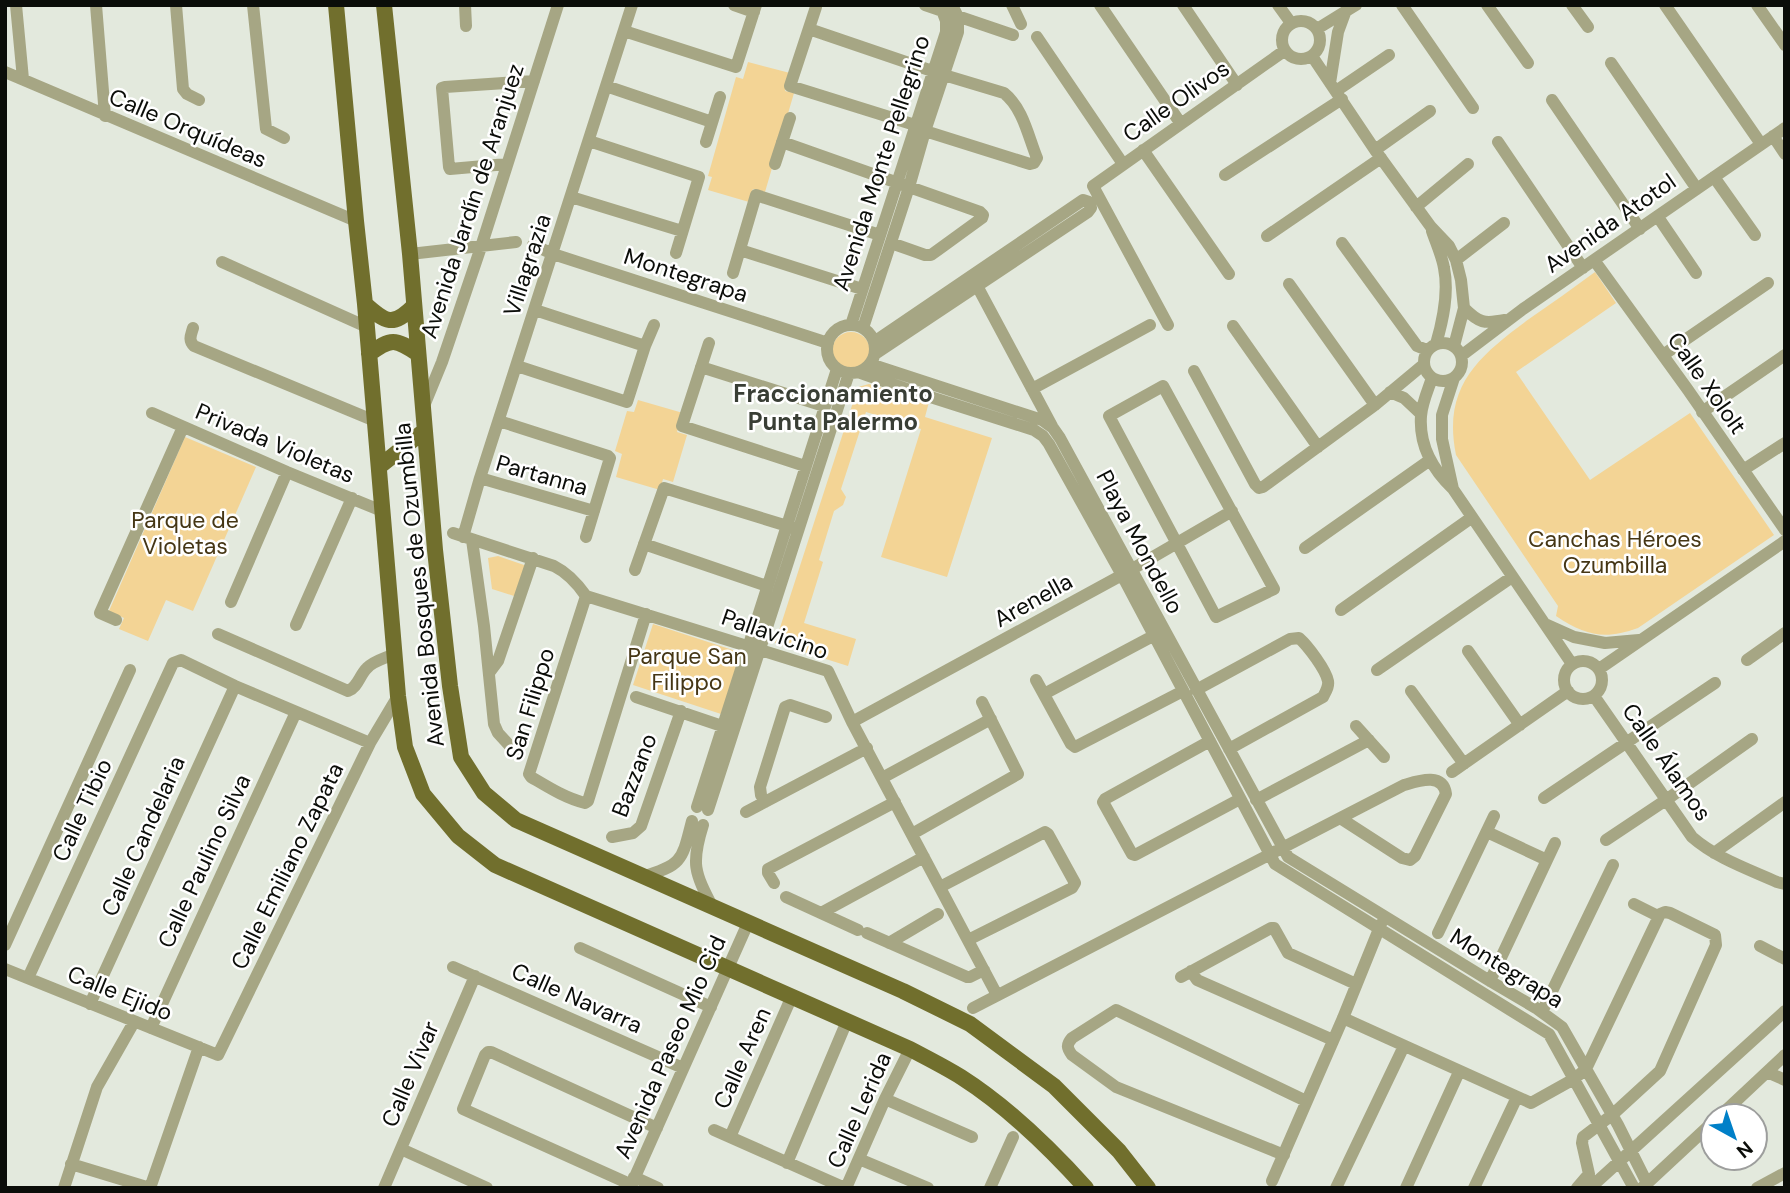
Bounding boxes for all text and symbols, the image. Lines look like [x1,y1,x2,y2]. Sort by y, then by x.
street label: Avenida Monte Pellegrino [825,31,937,295]
street label: Calle Olivos [1117,53,1235,149]
street label: Avenida Jardín de Aranjuez [413,60,531,342]
street label: Calle Orquídeas [105,81,271,175]
street label: Avenida Atotol [1538,167,1682,279]
street label: Villagrazia [496,210,558,320]
street label: Montegrapa [620,241,752,309]
street label: Calle Xololt [1661,326,1753,440]
district label: Fraccionamiento Punta Palermo [733,378,933,437]
street label: Privada Violetas [191,396,359,490]
street label: Avenida Bosques de Ozumbilla [387,421,451,749]
street label: Partanna [493,448,591,502]
street label: Playa Mondello [1089,465,1191,619]
park label: Parque de Violetas [131,505,239,561]
park label: Canchas Héroes Ozumbilla [1528,524,1702,580]
street label: Arenella [988,566,1078,634]
street label: Pallavicino [718,602,832,666]
park label: Parque San Filippo [627,641,747,697]
street label: San Filippo [499,644,561,764]
street label: Calle Álamos [1615,697,1719,827]
street label: Bazzano [604,729,664,821]
street label: Calle Candelaria [94,751,192,921]
street label: Calle Tibio [45,754,119,866]
street label: Calle Emiliano Zapata [224,758,350,974]
street label: Calle Paulino Silva [151,769,257,953]
street label: Montegrapa [1445,921,1569,1015]
street label: Avenida Paseo Mio Cid [607,931,733,1163]
street label: Calle Navarra [507,956,647,1040]
street label: Calle Ejido [63,958,177,1028]
street label: Calle Aren [706,1003,778,1113]
street label: Calle Vivar [374,1017,446,1131]
street label: Calle Lerida [820,1047,898,1173]
north arrow [1699,1102,1769,1172]
text: N [1731,1136,1758,1164]

